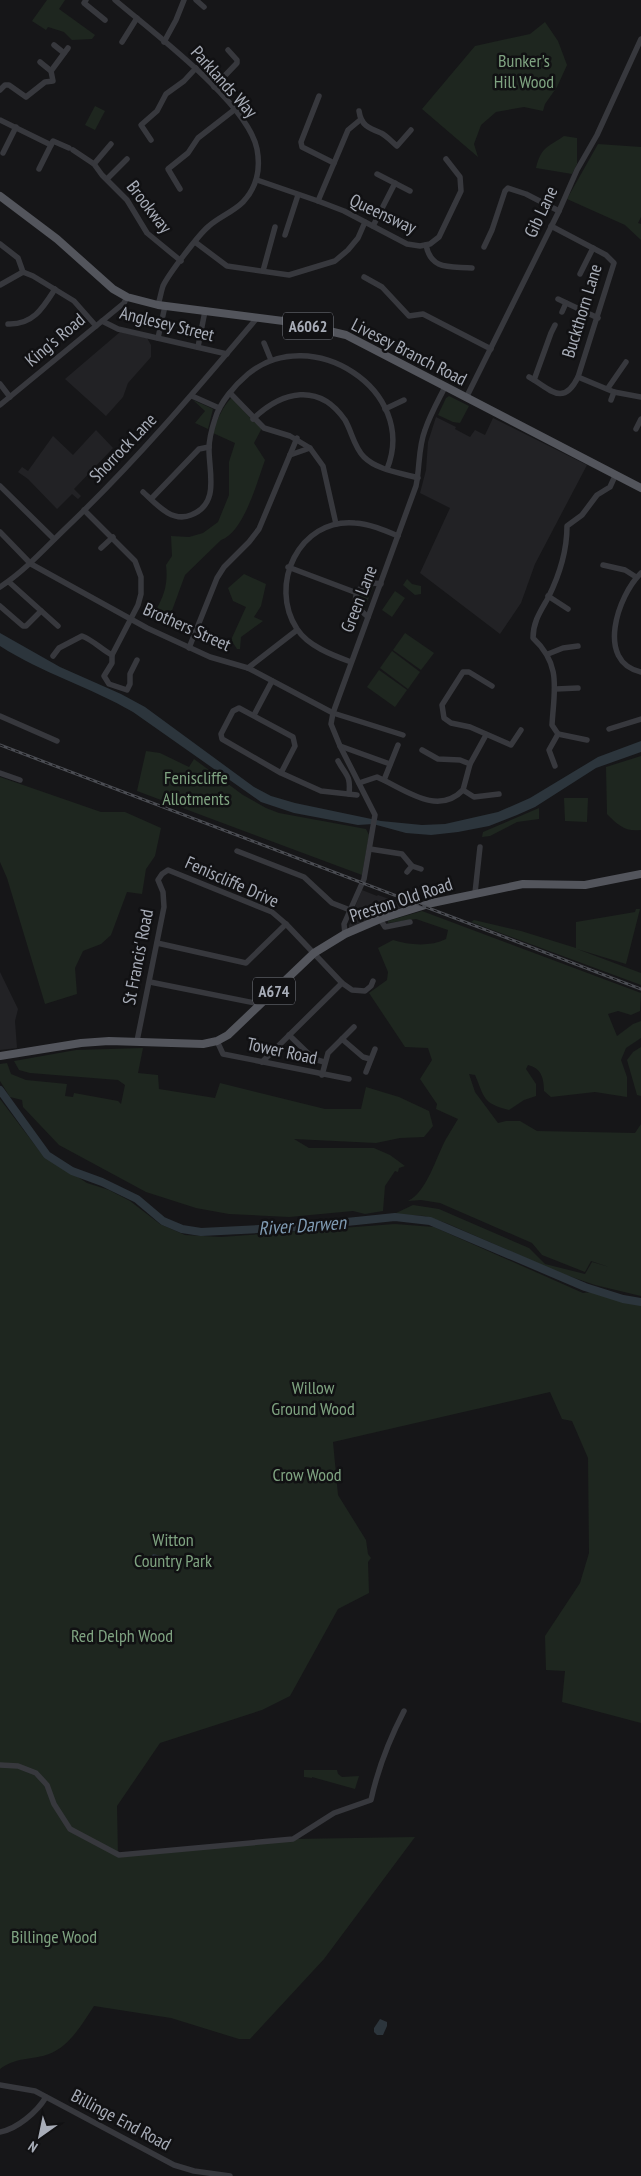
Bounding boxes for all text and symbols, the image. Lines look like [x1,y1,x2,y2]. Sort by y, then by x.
street label: Parklands Way [186,41,263,123]
park label: Bunker's Hill Wood [494,49,554,93]
street label: Brookway [122,176,177,238]
street label: Gib Lane [519,182,562,241]
street label: Queensway [346,188,420,239]
street label: Buckthorn Lane [556,261,607,360]
street label: Anglesey Street [118,301,217,346]
street label: King's Road [20,308,89,371]
road number: A6062 [283,312,333,340]
street label: Livesey Branch Road [348,313,471,391]
street label: Shorrock Lane [84,408,161,487]
street label: Green Lane [335,562,382,636]
street label: Brothers Street [140,597,235,656]
park label: Feniscliffe Allotments [162,766,230,810]
street label: Feniscliffe Drive [182,851,283,912]
street label: Preston Old Road [347,872,455,927]
street label: St Francis' Road [117,907,158,1007]
road number: A674 [253,978,295,1004]
street label: Tower Road [245,1032,319,1069]
water label: River Darwen [257,1210,348,1240]
park label: Willow Ground Wood [271,1376,355,1420]
park label: Crow Wood [272,1463,342,1486]
park label: Witton Country Park [134,1528,212,1572]
park label: Red Delph Wood [71,1624,173,1647]
park label: Billinge Wood [11,1925,97,1948]
street label: Billinge End Road [67,2084,175,2155]
north arrow [15,2111,65,2161]
text: N [25,2137,41,2157]

